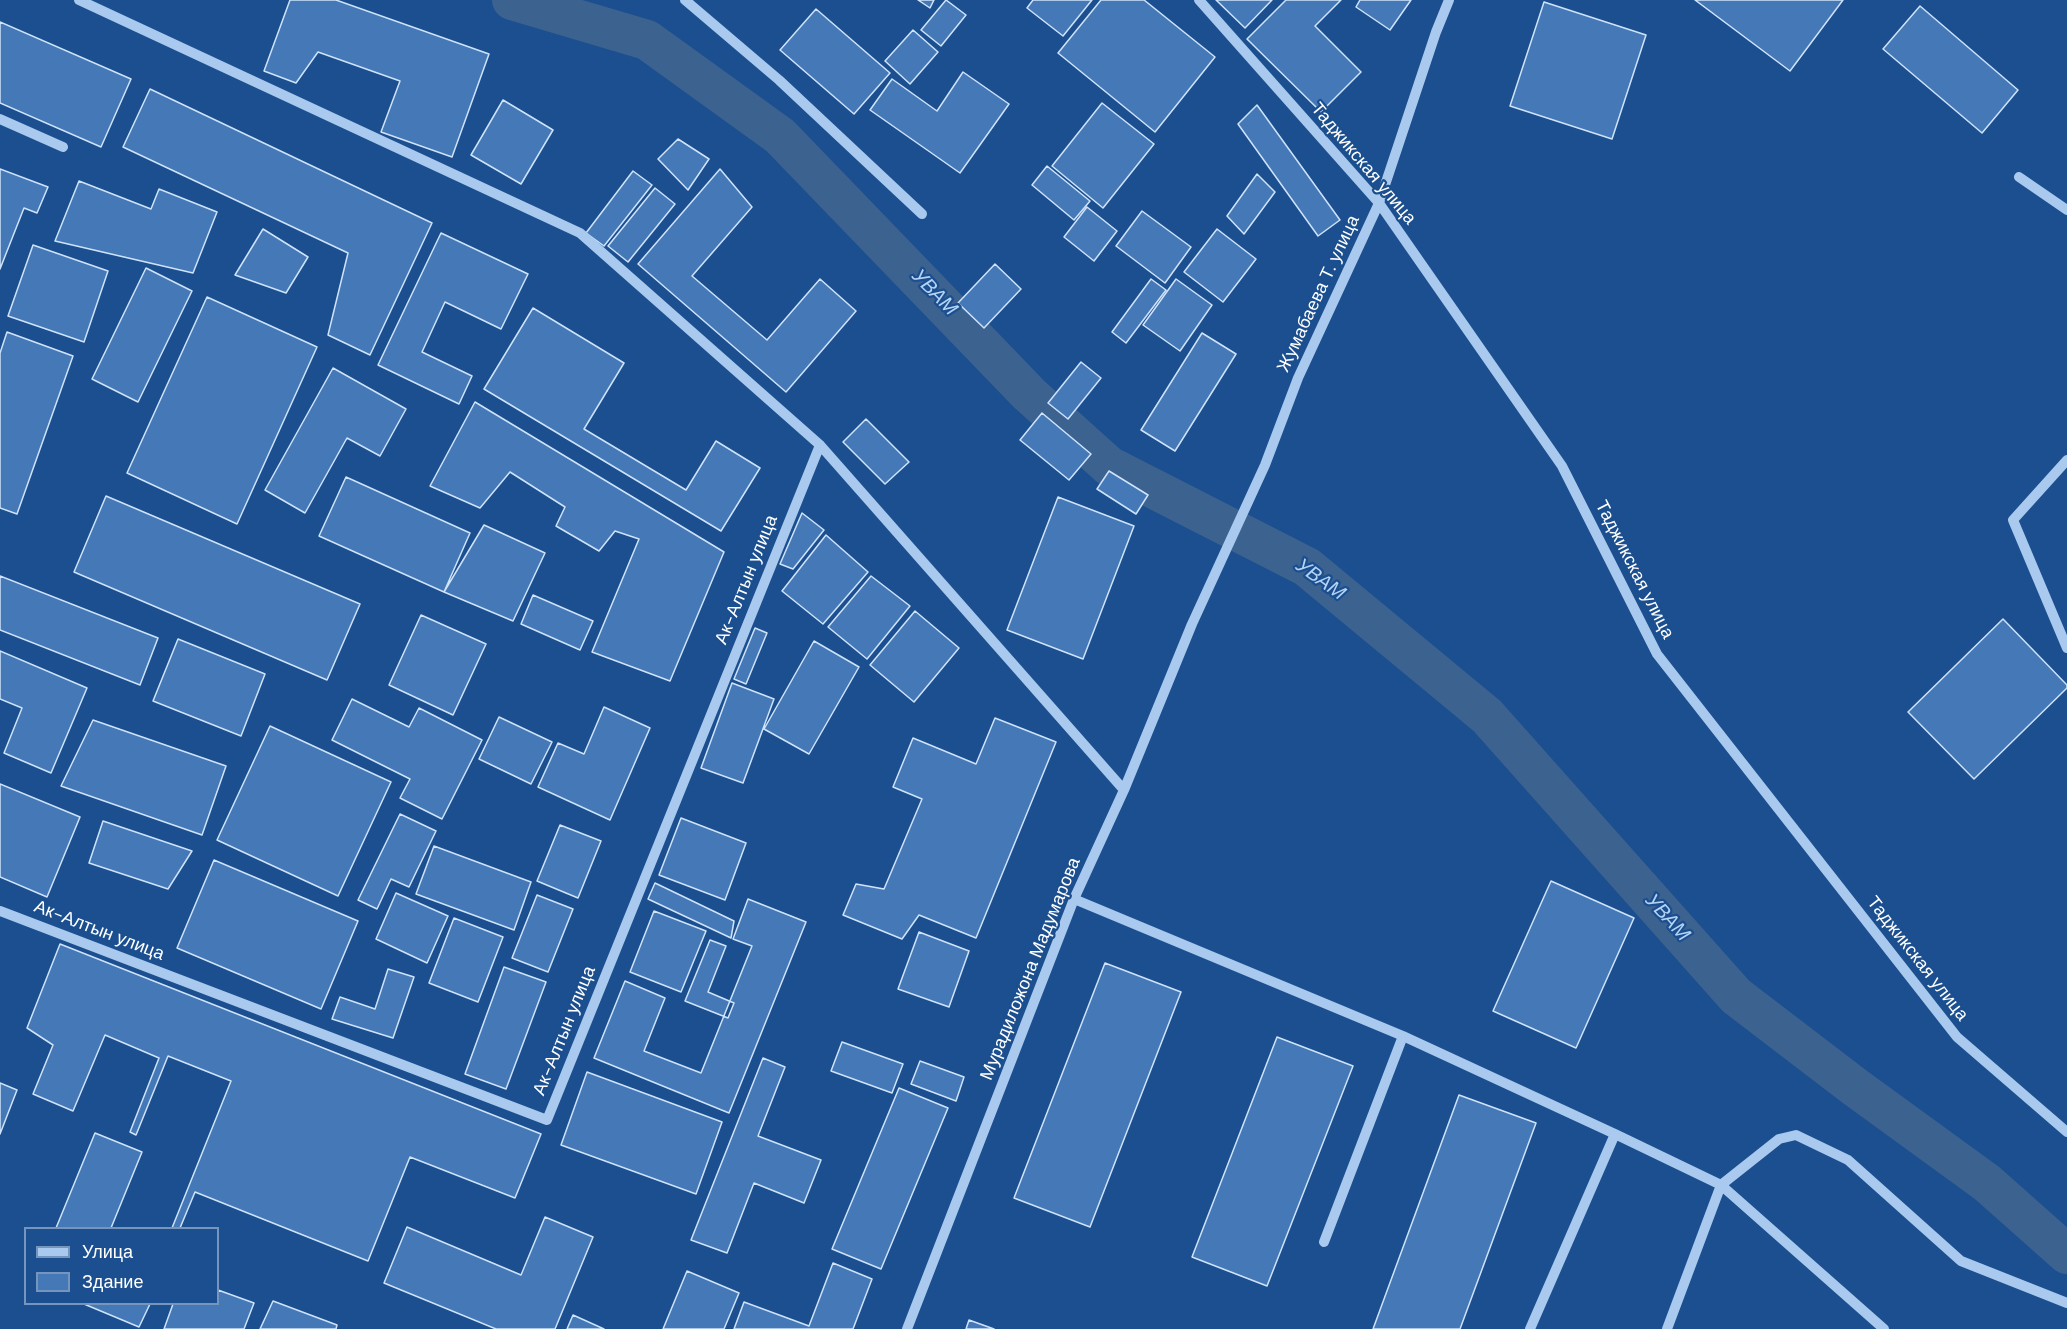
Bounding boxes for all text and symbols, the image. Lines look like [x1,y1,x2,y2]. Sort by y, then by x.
street label: Таджикская улица [1306,99,1420,229]
street label: Жумабаева Т. улица [1273,212,1365,376]
water label: УВАМ [906,265,962,321]
street label: Таджикская улица [1590,497,1678,643]
street label: Ак-Алтын улица [711,512,783,648]
water label: УВАМ [1291,554,1349,606]
street label: Мурадиложона Мадумарова [976,855,1086,1083]
water label: УВАМ [1640,889,1694,947]
street label: Таджикская улица [1862,892,1972,1026]
street label: Ак-Алтын улица [31,896,167,966]
street label: Ак-Алтын улица [529,963,601,1099]
legend [24,1227,219,1305]
text: Улица [82,1240,133,1264]
text: Здание [82,1270,143,1294]

